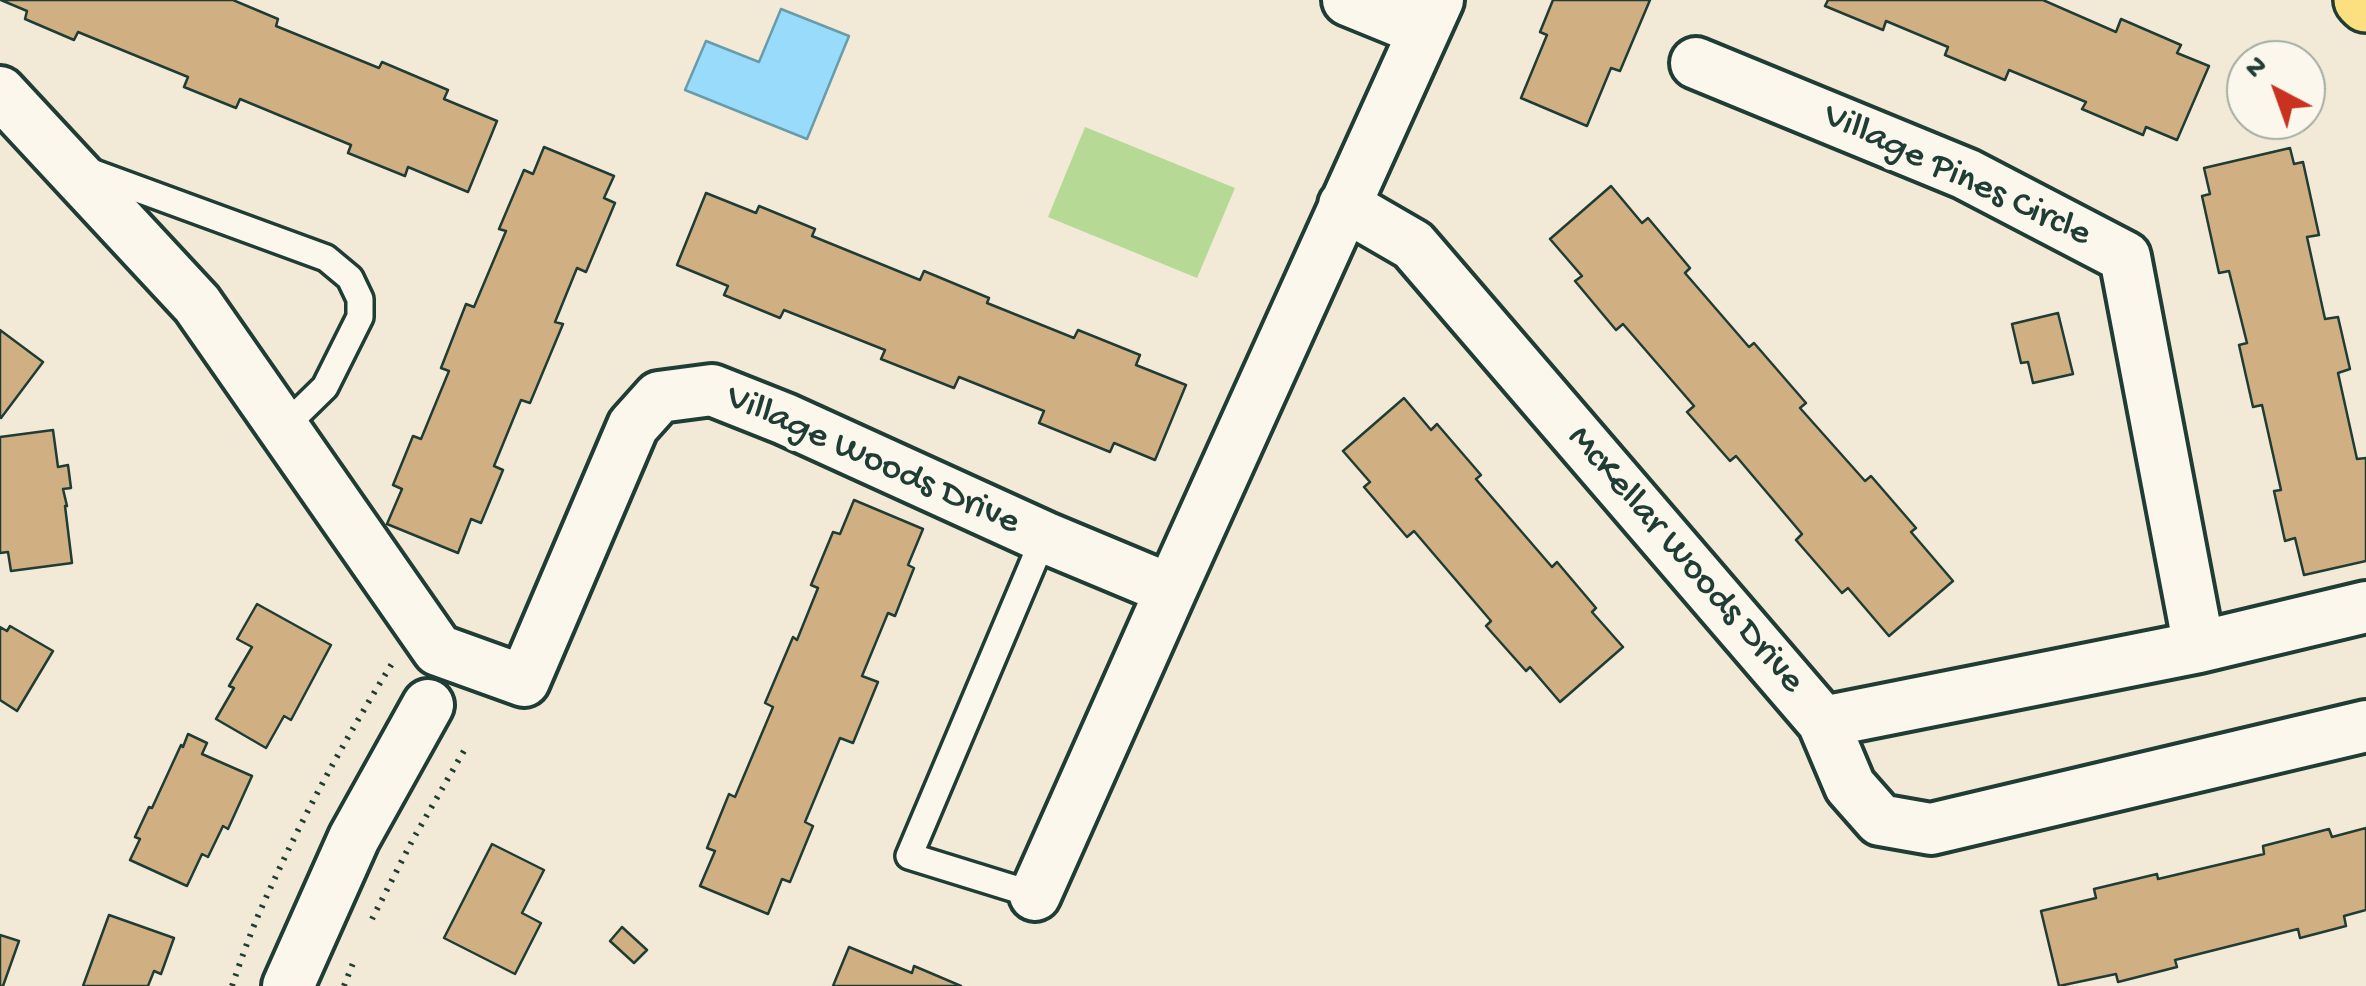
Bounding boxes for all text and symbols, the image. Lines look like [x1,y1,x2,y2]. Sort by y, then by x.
north arrow [2226,40,2326,140]
text: N [2240,50,2275,87]
street label: Village Pines Circle [1815,95,2097,259]
street label: Village Woods Drive [718,377,1026,547]
street label: McKellar Woods Drive [1555,418,1813,704]

